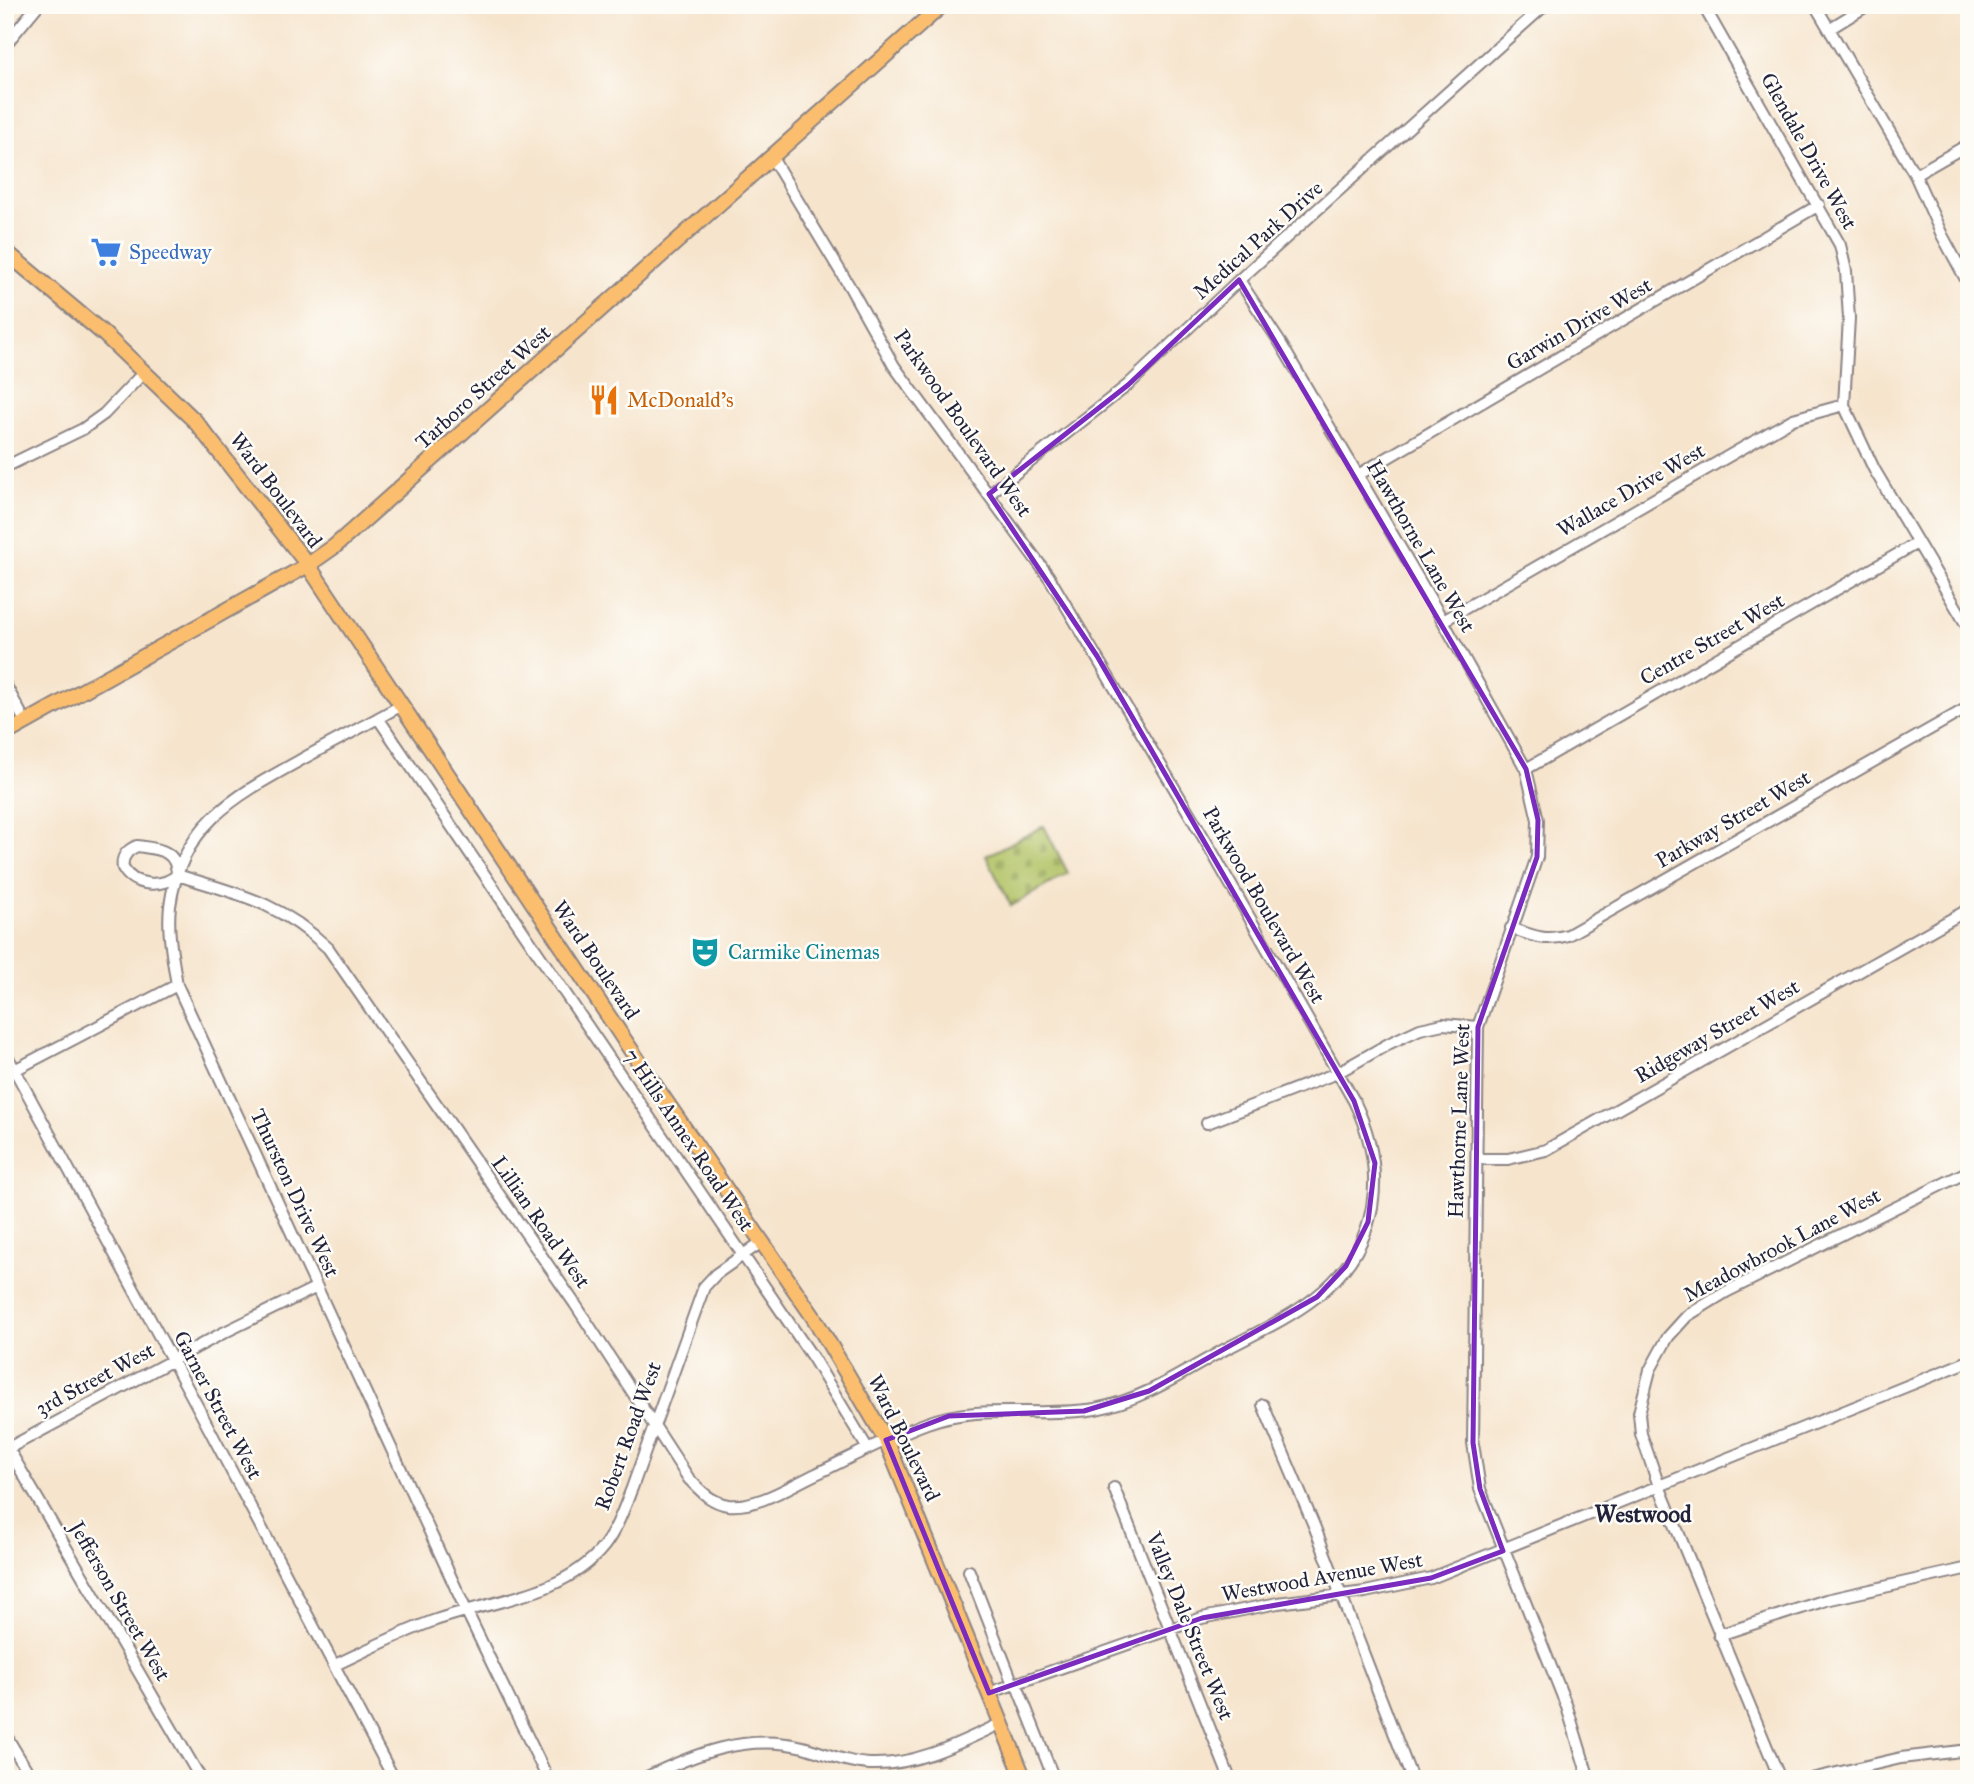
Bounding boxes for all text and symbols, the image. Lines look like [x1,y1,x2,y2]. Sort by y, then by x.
street label: Glendale Drive West [1755,68,1863,234]
street label: Medical Park Drive [1188,175,1328,305]
supermarket icon: Speedway [89,235,123,269]
place label: Speedway [129,239,213,265]
street label: Garwin Drive West [1502,272,1657,376]
street label: Tarboro Street West [410,319,557,455]
street label: Parkwood Boulevard West [888,324,1038,522]
restaurant icon: McDonald's [587,383,621,417]
place label: McDonald's [627,387,734,413]
street label: Ward Boulevard [224,427,328,553]
street label: Wallace Drive West [1553,437,1710,543]
street label: Hawthorne Lane West [1361,455,1481,637]
street label: Centre Street West [1635,587,1789,691]
street label: Parkway Street West [1651,764,1815,874]
street label: Parkwood Boulevard West [1197,802,1331,1008]
street label: Ward Boulevard [547,896,646,1025]
theatre icon: Carmike Cinemas [688,935,722,969]
place label: Carmike Cinemas [728,939,880,965]
street label: Ridgeway Street West [1630,973,1804,1089]
street label: Hawthorne Lane West [1443,1023,1475,1219]
street label: 7 Hills Annex Road West [618,1044,760,1237]
street label: Thurston Drive West [245,1105,346,1282]
street label: Lillian Road West [486,1151,597,1294]
street label: Meadowbrook Lane West [1679,1182,1885,1308]
street label: Garner Street West [168,1326,268,1484]
street label: 3rd Street West [31,1337,159,1421]
street label: Robert Road West [589,1358,667,1514]
street label: Ward Boulevard [862,1370,946,1506]
district label: Westwood [1595,1500,1692,1528]
street label: Jefferson Street West [63,1515,177,1686]
street label: Valley Dale Street West [1140,1527,1240,1724]
street label: Westwood Avenue West [1219,1546,1425,1607]

